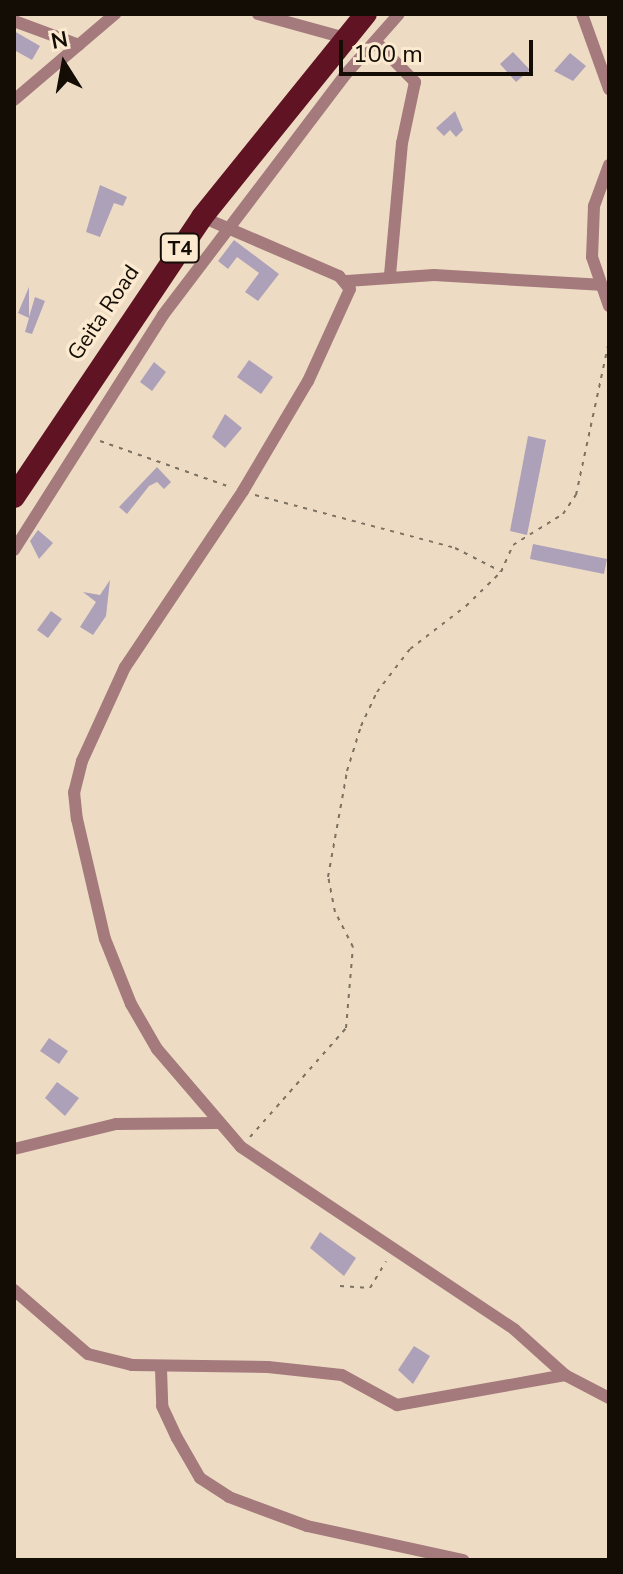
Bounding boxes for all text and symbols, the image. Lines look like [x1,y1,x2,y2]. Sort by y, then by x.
north arrow [24,24,104,104]
text: N [48,24,70,57]
scale bar [343,24,537,74]
text: 100 m [353,38,423,70]
road number: T4 [158,232,202,264]
street label: Geita Road [63,260,145,366]

